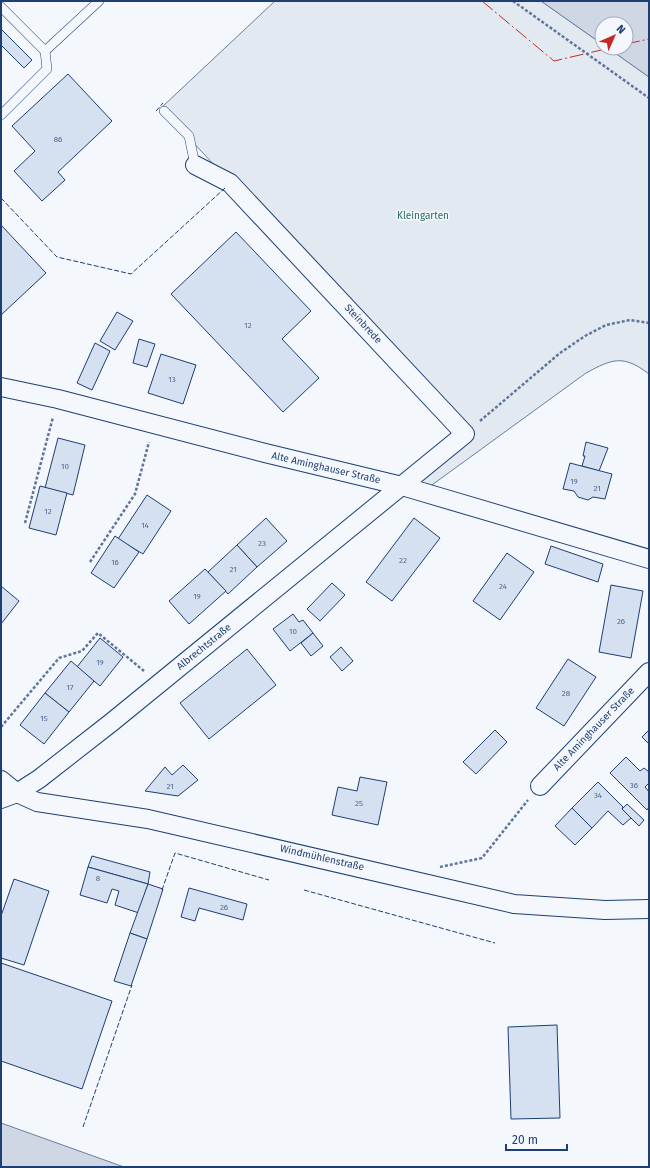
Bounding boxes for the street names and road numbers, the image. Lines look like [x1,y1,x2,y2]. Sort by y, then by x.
street label: Steinbrede [342,302,384,346]
street label: Alte Aminghauser Straße [270,450,382,486]
street label: Albrechtstraße [174,621,234,673]
street label: Alte Aminghauser Straße [551,685,637,773]
street label: Windmühlenstraße [279,842,365,874]

